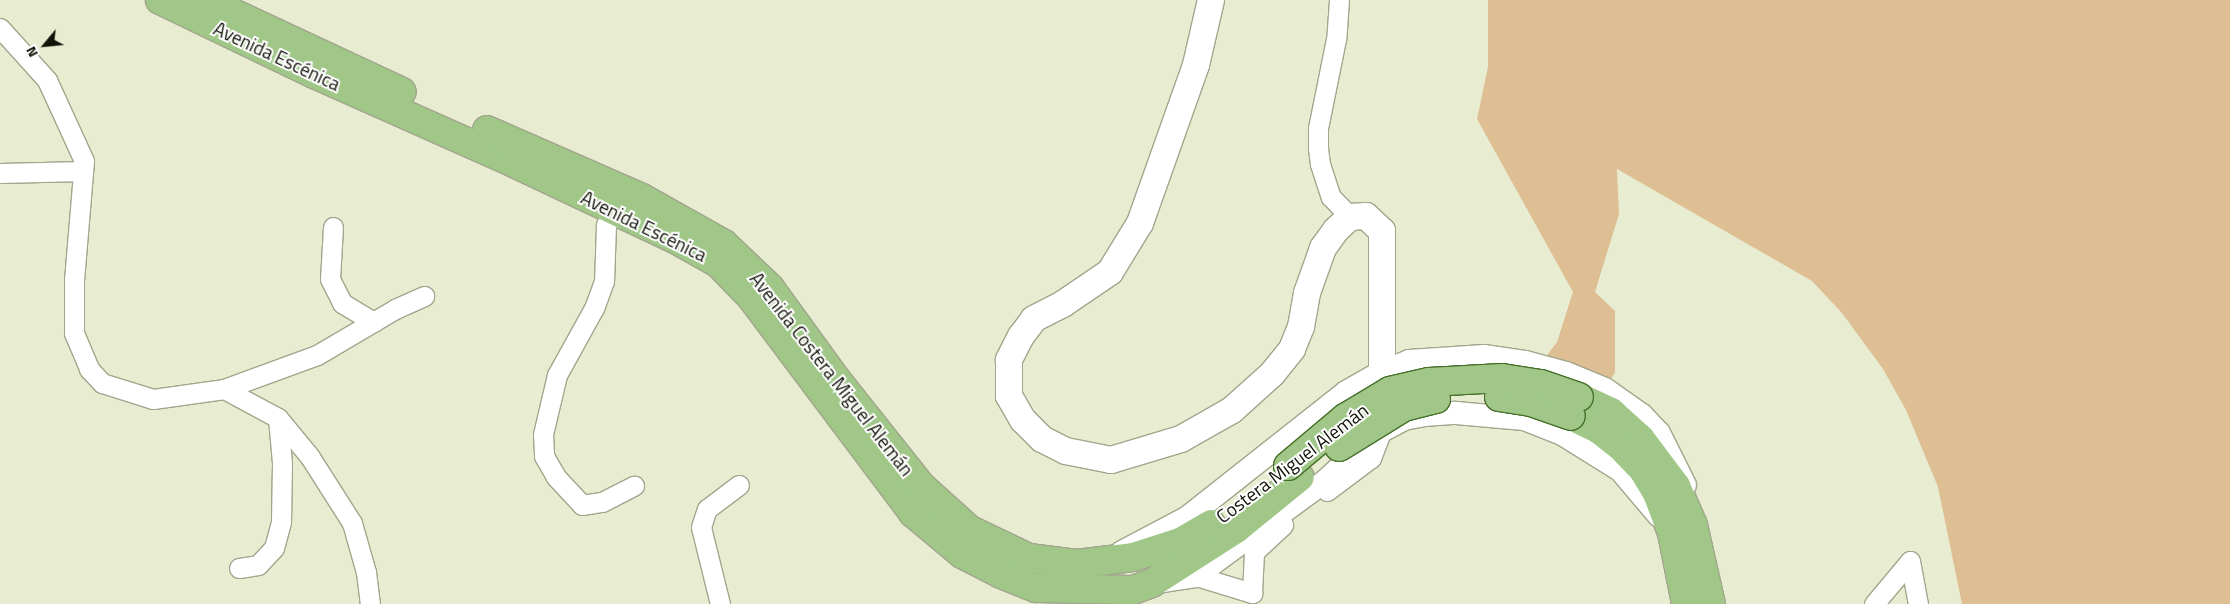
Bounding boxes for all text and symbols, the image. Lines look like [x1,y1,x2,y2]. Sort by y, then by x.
street label: Avenida Escénica [210,17,344,95]
north arrow [20,20,70,70]
text: N [20,43,43,61]
street label: Avenida Escénica [577,186,711,266]
street label: Avenida Costera Miguel Alemán [745,268,919,480]
street label: Costera Miguel Alemán [1211,398,1373,528]

